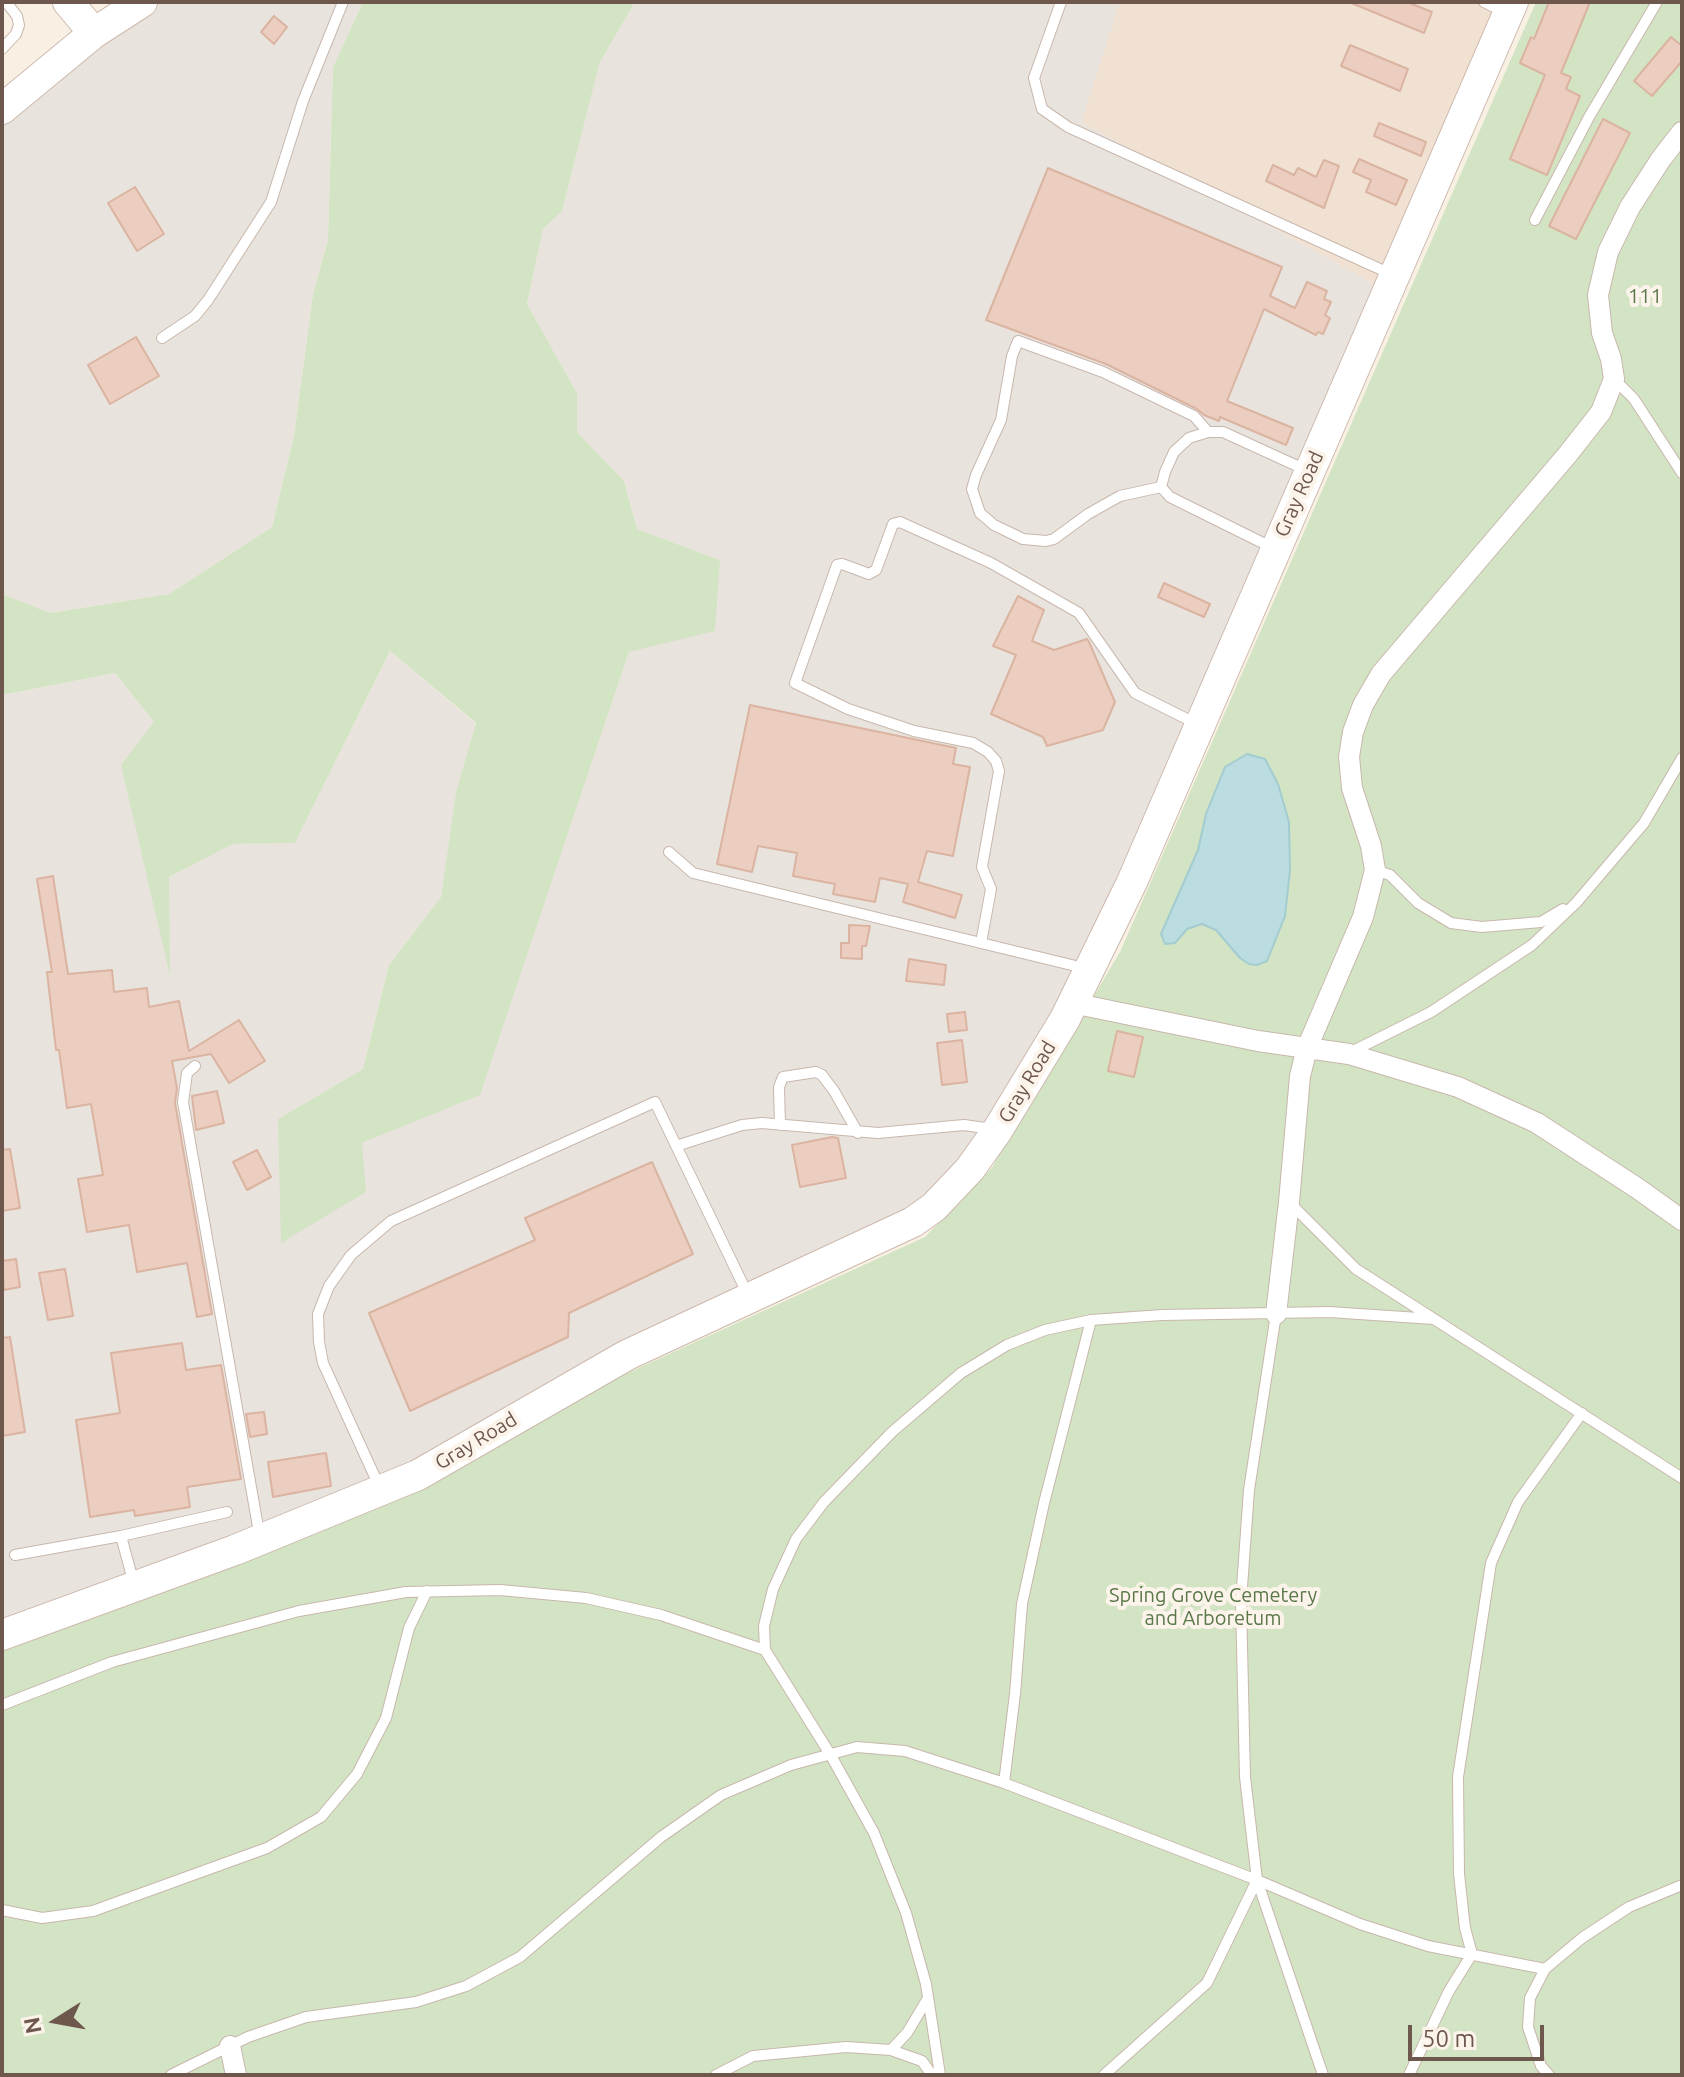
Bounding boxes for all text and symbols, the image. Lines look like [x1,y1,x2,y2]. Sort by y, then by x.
park label: 111 [1628,284,1662,308]
street label: Gray Road [1269,447,1329,541]
street label: Gray Road [993,1037,1061,1127]
street label: Gray Road [431,1407,521,1475]
park label: Spring Grove Cemetery and Arboretum [1109,1583,1317,1630]
north arrow [16,1981,96,2061]
scale bar [1412,2009,1548,2059]
text: N [18,2015,46,2036]
text: 50 m [1422,2025,1475,2052]

